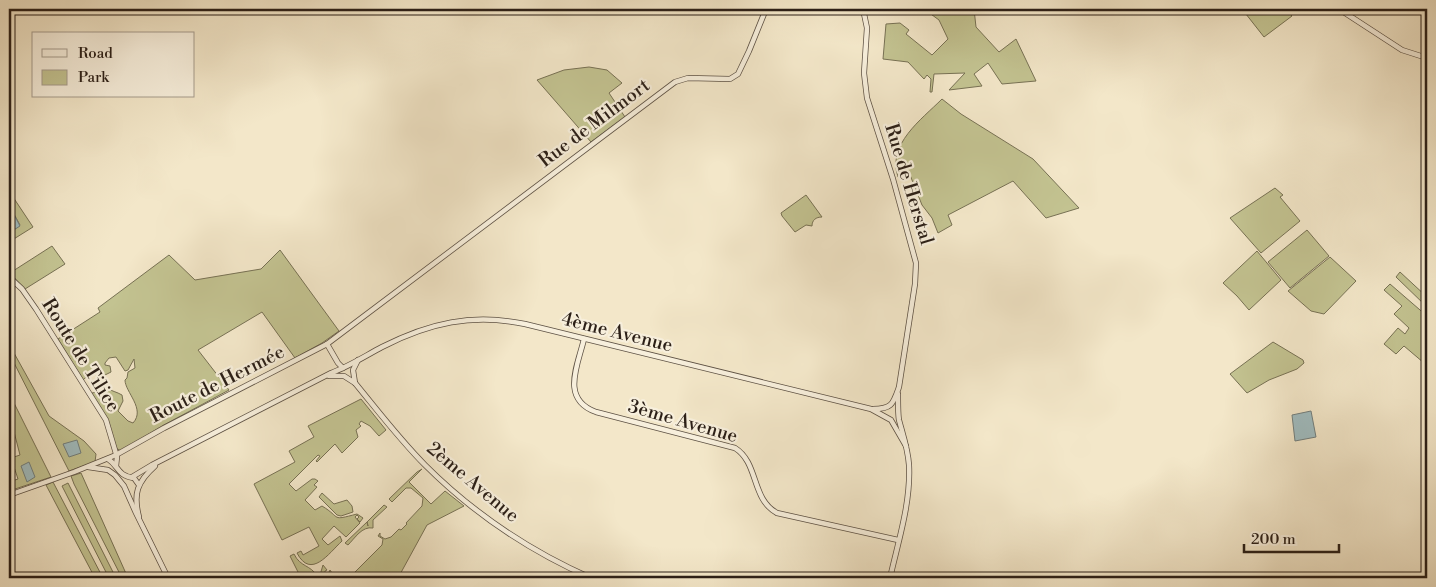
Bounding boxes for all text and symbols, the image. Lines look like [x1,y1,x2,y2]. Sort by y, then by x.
legend [32,32,195,98]
text: Road [78,44,113,63]
text: Park [78,68,110,87]
street label: Rue de Milmort [534,73,655,173]
street label: Rue de Herstal [879,120,939,248]
street label: Route de Tilice [37,294,125,416]
street label: 4ème Avenue [559,307,675,357]
street label: Route de Hermée [146,340,288,428]
street label: 3ème Avenue [625,394,741,448]
street label: 2ème Avenue [422,436,524,528]
scale bar [1244,522,1338,554]
text: 200 m [1251,530,1296,549]

